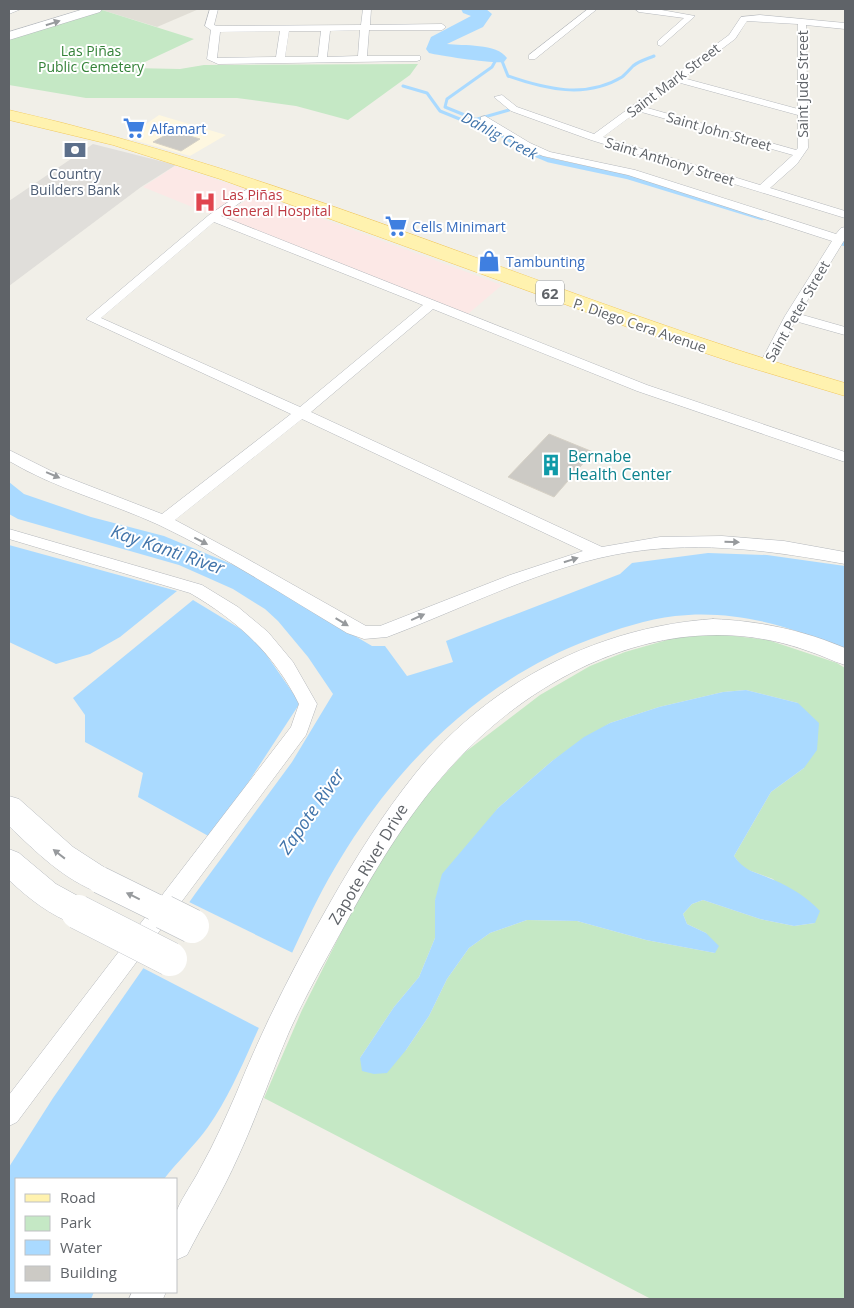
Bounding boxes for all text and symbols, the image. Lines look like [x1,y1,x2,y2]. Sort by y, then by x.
one-way arrow [45,18,60,26]
street label: Saint Jude Street [793,30,812,138]
street label: Saint Mark Street [622,39,724,121]
park label: Las Piñas Public Cemetery [38,41,145,76]
water label: Dahlig Creek [458,107,542,164]
street label: Saint John Street [664,107,774,155]
supermarket icon: Alfamart [121,115,147,141]
place label: Alfamart [150,119,206,138]
street label: Saint Anthony Street [603,132,737,190]
bank icon: Country Builders Bank [62,137,88,163]
place label: Country Builders Bank [30,164,121,199]
place label: Las Piñas General Hospital [222,185,331,220]
hospital icon: Las Piñas General Hospital [192,189,218,215]
supermarket icon: Cells Minimart [383,213,409,239]
place label: Cells Minimart [412,217,506,236]
shop icon: Tambunting [476,248,502,274]
place label: Tambunting [506,252,585,271]
street label: Saint Peter Street [760,257,834,365]
road number: 62 [536,280,564,306]
street label: P. Diego Cera Avenue [571,293,709,357]
place label: Bernabe Health Center [568,445,672,485]
building icon: Bernabe Health Center [538,452,564,478]
one-way arrow [46,472,60,480]
water label: Kay Kanti River [108,518,229,580]
one-way arrow [194,537,209,545]
one-way arrow [724,538,740,546]
one-way arrow [563,556,578,564]
one-way arrow [411,612,425,620]
one-way arrow [335,618,350,626]
water label: Zapote River [272,763,350,859]
street label: Zapote River Drive [323,800,413,928]
one-way arrow [52,849,66,859]
one-way arrow [126,892,140,900]
legend [15,1178,178,1293]
text: Road [60,1187,96,1207]
text: Park [60,1212,91,1232]
text: Water [60,1237,102,1257]
text: Building [60,1262,117,1282]

